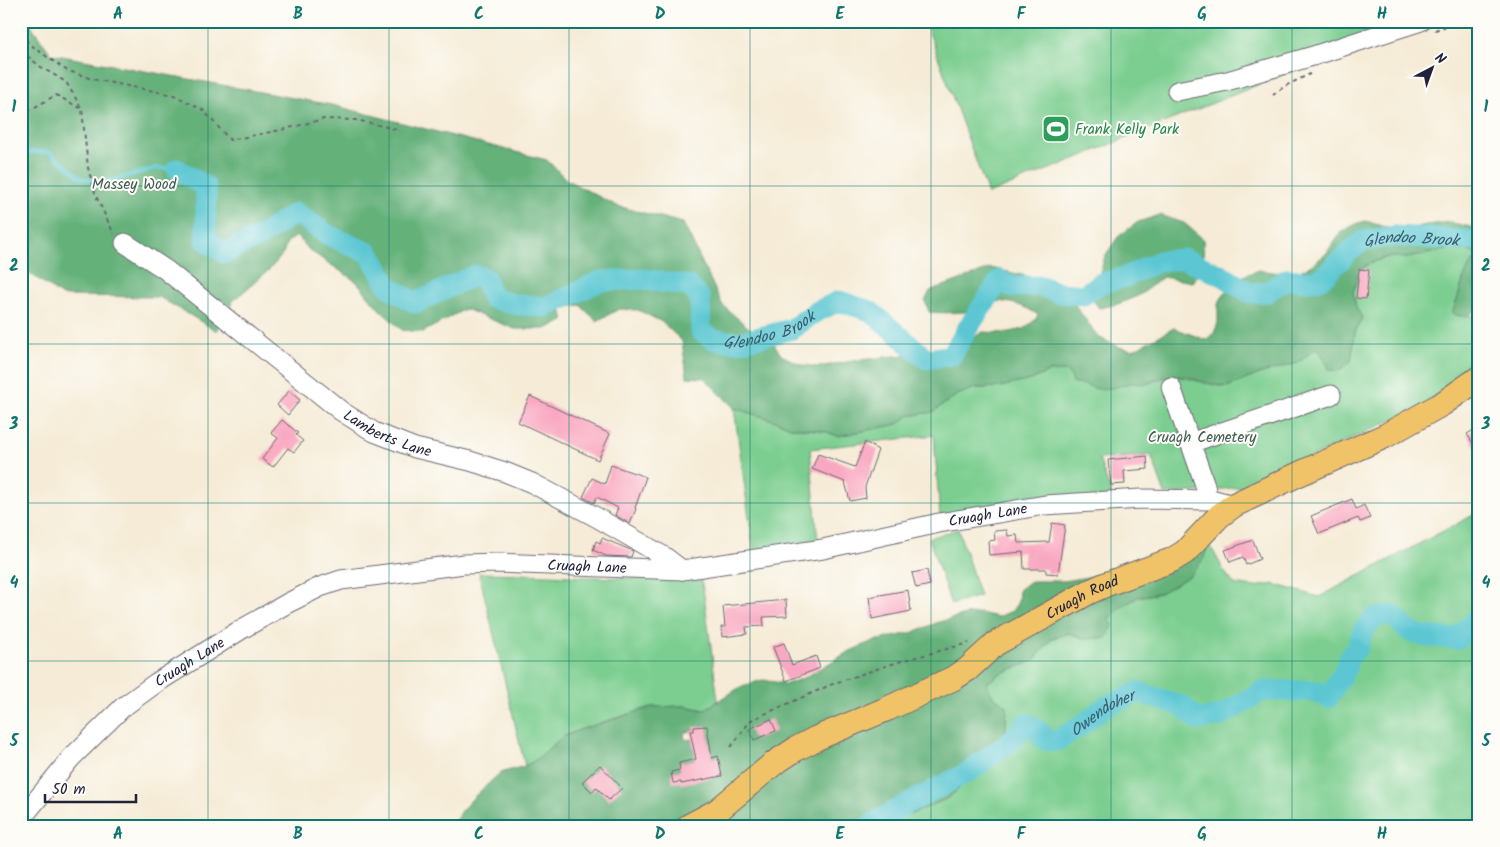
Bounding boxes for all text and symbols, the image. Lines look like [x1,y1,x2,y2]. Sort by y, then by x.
text: A [113,2,123,27]
text: B [293,2,303,27]
text: C [474,2,484,27]
text: D [655,2,666,27]
text: E [836,2,846,27]
text: F [1017,2,1027,27]
text: G [1197,2,1207,27]
text: H [1377,2,1387,27]
north arrow [1408,42,1458,92]
text: N [1429,48,1451,70]
text: 1 [12,95,17,120]
text: 1 [1484,95,1489,120]
sports icon: Frank Kelly Park [1041,114,1071,144]
place label: Frank Kelly Park [1075,118,1180,142]
park label: Massey Wood [92,173,177,197]
water label: Glendoo Brook [1362,225,1462,255]
text: 2 [9,254,19,279]
text: 2 [1481,254,1491,279]
water label: Glendoo Brook [722,304,823,356]
street label: Lamberts Lane [338,404,434,465]
text: 3 [9,412,19,437]
text: 3 [1481,412,1491,437]
park label: Cruagh Cemetery [1148,426,1257,450]
street label: Cruagh Lane [947,497,1029,534]
street label: Cruagh Lane [547,554,627,581]
street label: Cruagh Road [1041,569,1123,627]
text: 4 [10,571,19,596]
text: 4 [1482,571,1491,596]
street label: Cruagh Lane [150,631,230,694]
water label: Owendoher [1066,683,1142,744]
text: 5 [9,729,20,754]
text: 5 [1481,729,1492,754]
scale bar [45,772,136,804]
text: 50 m [52,778,86,802]
text: A [113,822,123,847]
text: B [293,822,303,847]
text: C [474,822,484,847]
text: D [655,822,666,847]
text: E [836,822,846,847]
text: F [1017,822,1027,847]
text: G [1197,822,1207,847]
text: H [1377,822,1387,847]

